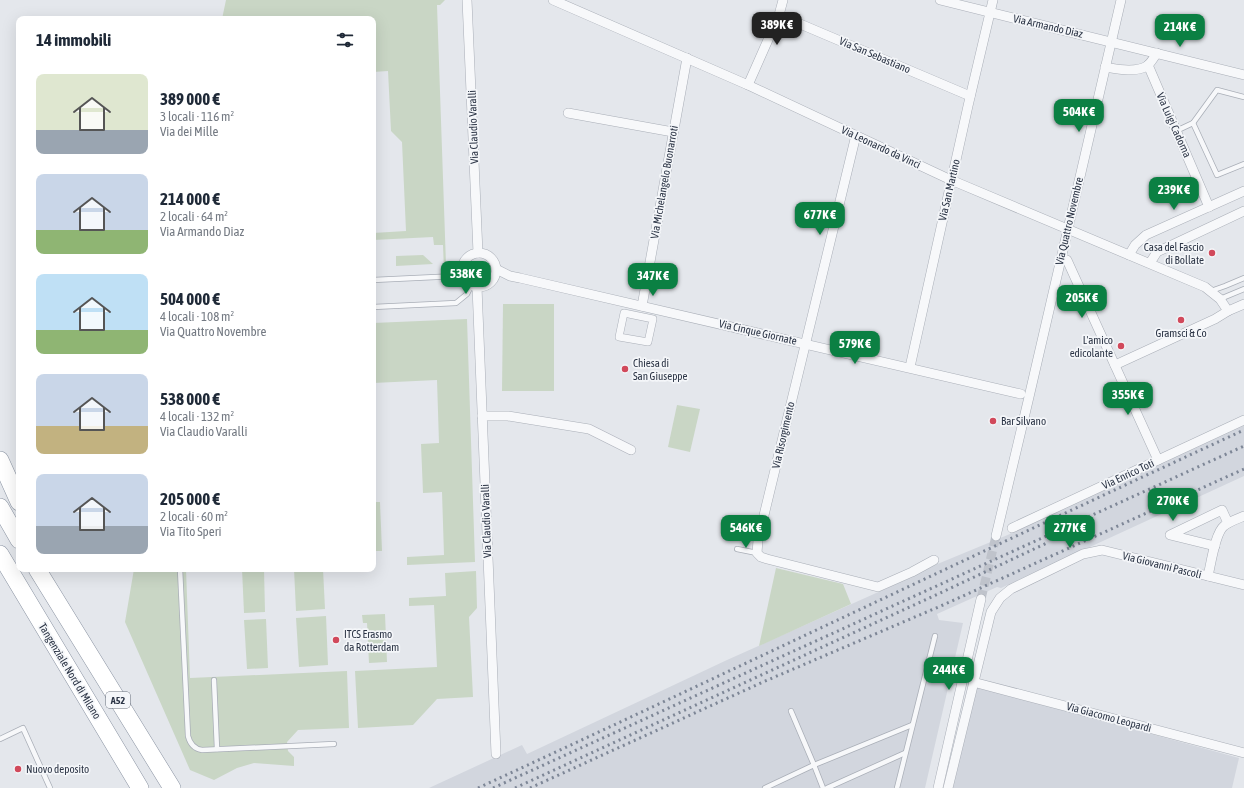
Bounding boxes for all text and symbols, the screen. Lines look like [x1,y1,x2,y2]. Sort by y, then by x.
pin: 389K € [744,12,810,46]
street label: Via Armando Diaz [1012,12,1084,40]
pin: 214K € [1147,14,1213,48]
text: 389K € [761,17,793,32]
text: 214K € [1164,19,1196,34]
icon: filters [334,29,356,51]
text: 14 immobili [36,30,111,50]
street label: Via San Sebastiano [838,35,912,75]
text: 389 000 € [160,89,220,109]
icon: home [68,90,116,138]
street label: Via Claudio Varalli [466,90,480,164]
street label: Via Luigi Cadorna [1154,91,1194,159]
pin: 504K € [1046,99,1112,133]
text: 504K € [1063,104,1095,119]
text: 3 locali · 116 m² [160,109,234,124]
street label: Via Leonardo da Vinci [839,123,923,171]
text: Via dei Mille [160,124,218,139]
street label: Via Michelangelo Buonarroti [648,124,680,240]
street label: Via San Martino [936,158,962,222]
street label: Via Quattro Novembre [1053,176,1085,266]
pin: 239K € [1141,177,1207,211]
text: 239K € [1158,182,1190,197]
text: 214 000 € [160,189,220,209]
icon: home [68,190,116,238]
pin: 677K € [787,202,853,236]
text: 677K € [804,207,836,222]
text: 2 locali · 64 m² [160,209,228,224]
text: Via Armando Diaz [160,224,244,239]
place label: Casa del Fascio di Bollate [1144,241,1204,266]
marker: Casa del Fascio di Bollate [1207,248,1217,258]
pin: 538K € [433,261,499,295]
pin: 347K € [620,263,686,297]
text: 538K € [450,266,482,281]
text: 347K € [637,268,669,283]
pin: 205K € [1049,285,1115,319]
text: 504 000 € [160,289,220,309]
icon: home [68,290,116,338]
text: 205K € [1066,290,1098,305]
text: 4 locali · 108 m² [160,309,234,324]
marker: Gramsci & Co [1176,315,1186,325]
street label: Via Cinque Giornate [718,317,798,347]
text: Via Quattro Novembre [160,324,266,339]
place label: Gramsci & Co [1155,327,1207,339]
pin: 579K € [822,331,888,365]
place label: L'amico edicolante [1070,334,1113,359]
text: 579K € [839,336,871,351]
marker: L'amico edicolante [1116,341,1126,351]
place label: Chiesa di San Giuseppe [633,357,688,382]
marker: Chiesa di San Giuseppe [620,364,630,374]
pin: 355K € [1095,382,1161,416]
text: 355K € [1112,387,1144,402]
text: 538 000 € [160,389,220,409]
icon: home [68,390,116,438]
street label: Via Risorgimento [769,400,797,470]
text: 4 locali · 132 m² [160,409,234,424]
place label: Bar Silvano [1001,415,1046,427]
marker: Bar Silvano [988,416,998,426]
text: Via Claudio Varalli [160,424,247,439]
street label: Via Enrico Toti [1100,457,1156,491]
street label: Via Claudio Varalli [479,484,493,558]
pin: 270K € [1140,488,1206,522]
text: 205 000 € [160,489,220,509]
icon: home [68,490,116,538]
text: 270K € [1157,493,1189,508]
text: 2 locali · 60 m² [160,509,228,524]
pin: 546K € [713,515,779,549]
pin: 277K € [1037,515,1103,549]
text: 546K € [730,520,762,535]
text: 277K € [1054,520,1086,535]
text: Via Tito Speri [160,524,221,539]
street label: Via Giovanni Pascoli [1121,549,1203,581]
street label: Tangenziale Nord di Milano [37,621,103,721]
place label: ITCS Erasmo da Rotterdam [344,628,399,653]
marker: ITCS Erasmo da Rotterdam [331,635,341,645]
pin: 244K € [916,657,982,691]
text: 244K € [933,662,965,677]
road number: A52 [106,692,130,708]
street label: Via Giacomo Leopardi [1065,700,1153,734]
place label: Nuovo deposito [26,763,89,775]
marker: Nuovo deposito [13,764,23,774]

